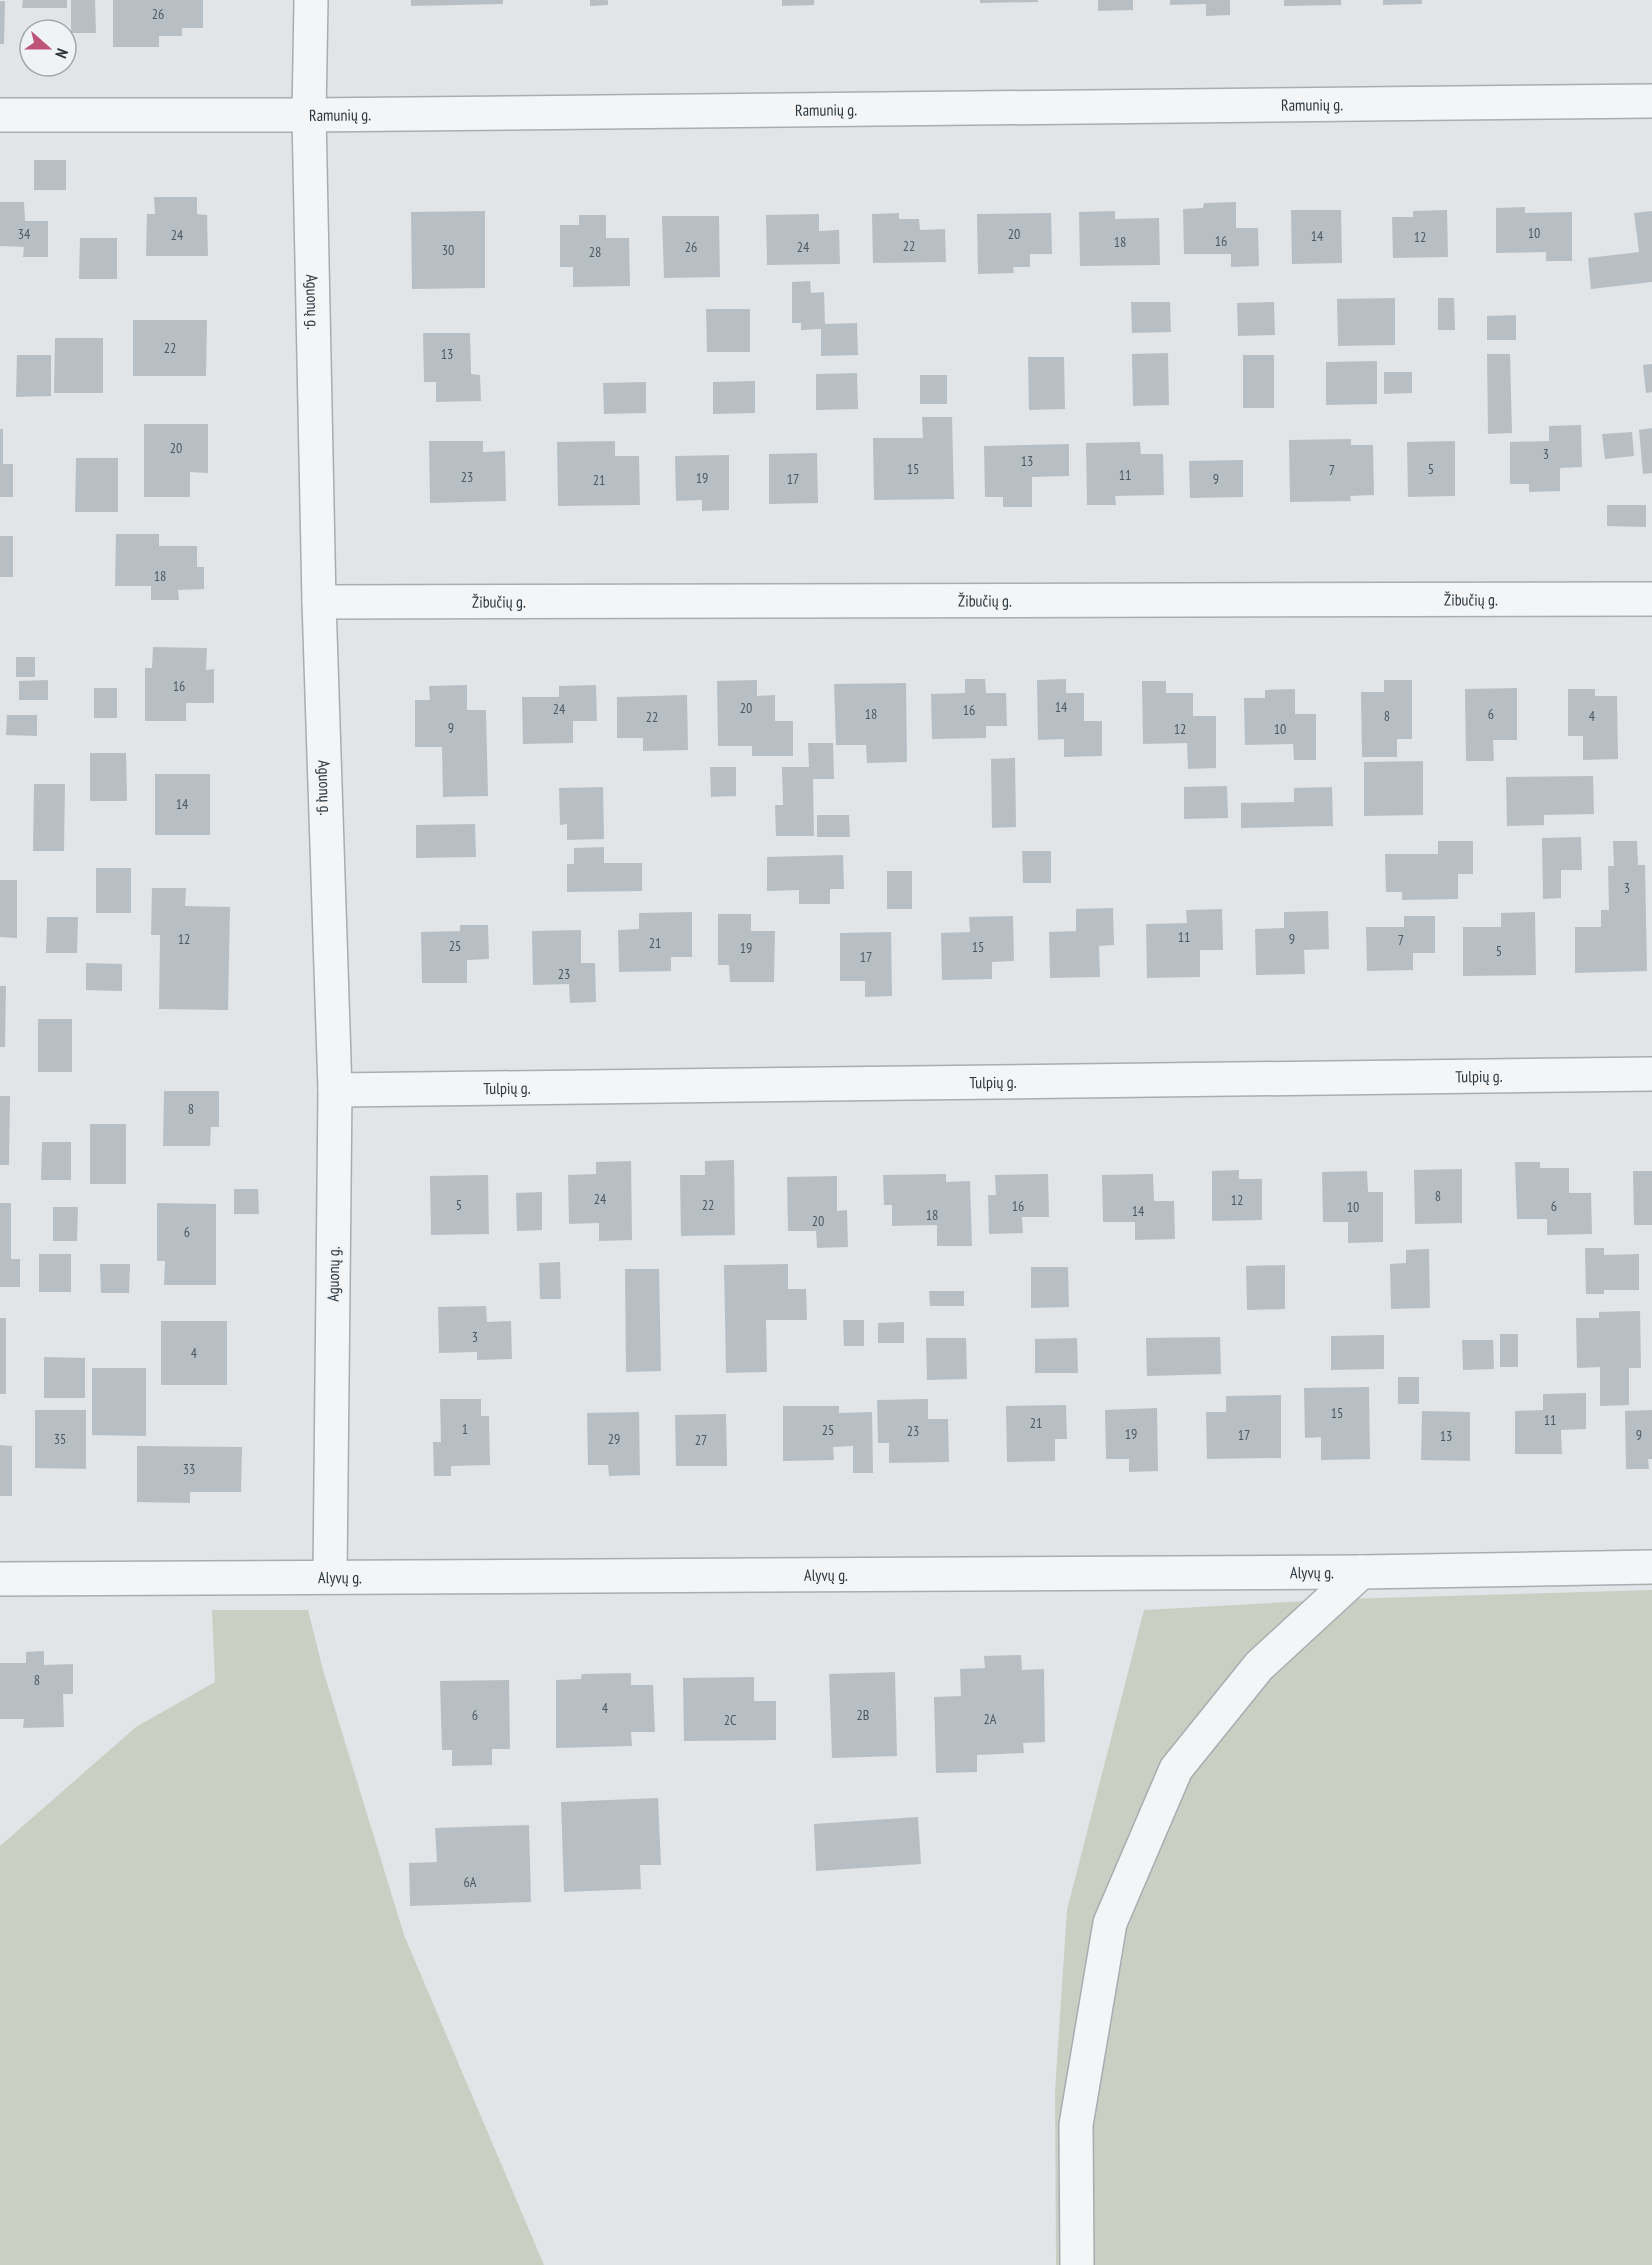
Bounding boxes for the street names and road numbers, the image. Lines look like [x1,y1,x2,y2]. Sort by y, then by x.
street label: Ramunių g. [1281,94,1343,115]
street label: Ramunių g. [795,99,857,120]
street label: Ramunių g. [309,104,371,125]
street label: Aguonų g. [302,274,323,330]
street label: Žibučių g. [1444,589,1498,609]
street label: Žibučių g. [958,590,1012,611]
street label: Žibučių g. [472,592,526,612]
street label: Aguonų g. [314,760,336,816]
street label: Tulpių g. [1455,1066,1503,1086]
street label: Tulpių g. [969,1072,1017,1092]
street label: Tulpių g. [483,1078,531,1098]
street label: Aguonų g. [323,1246,343,1302]
street label: Alyvų g. [1290,1562,1334,1582]
street label: Alyvų g. [804,1565,848,1585]
street label: Alyvų g. [318,1567,362,1587]

